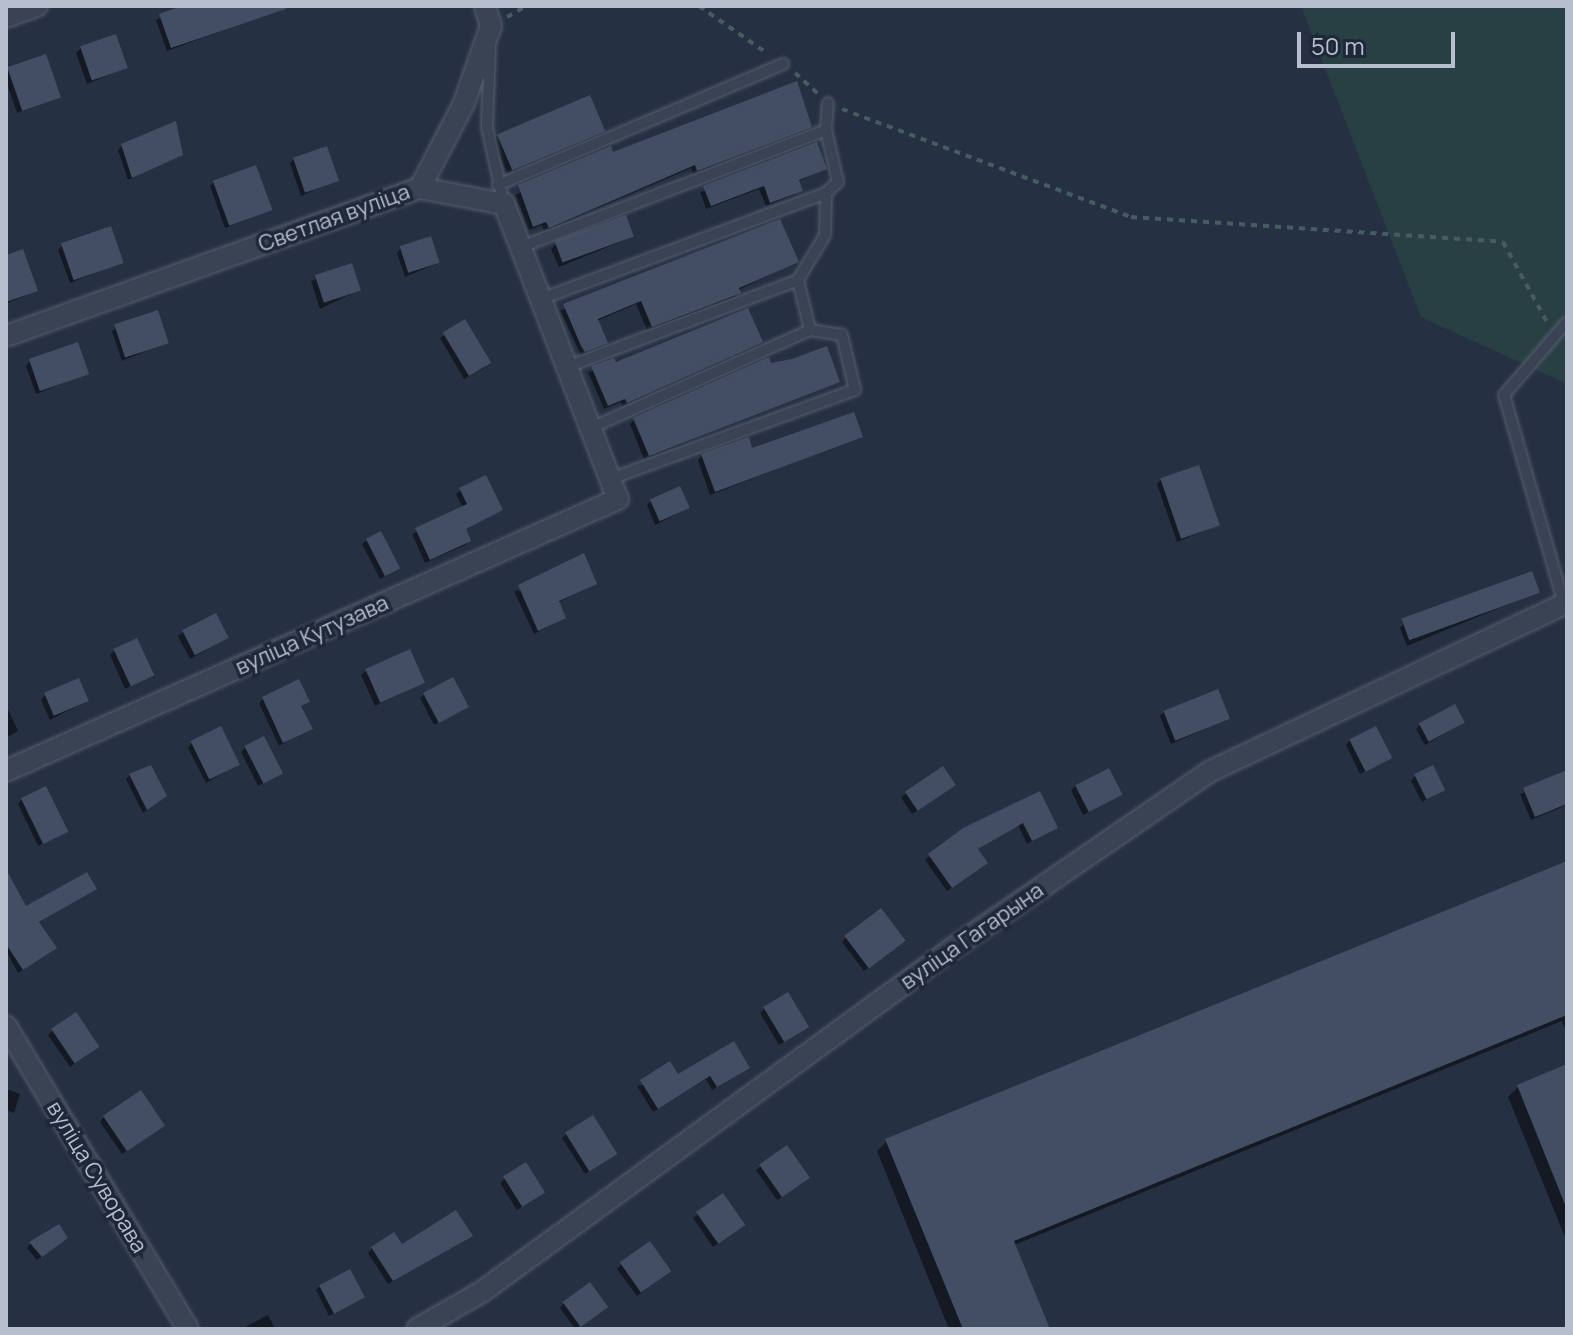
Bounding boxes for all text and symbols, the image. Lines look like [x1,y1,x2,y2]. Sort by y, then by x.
scale bar [1301,16,1459,66]
text: 50 m [1311,29,1365,62]
street label: Светлая вуліца [255,178,413,258]
street label: вуліца Кутузава [231,589,393,681]
street label: вуліца Гагарына [896,877,1048,995]
street label: вуліца Суворава [41,1096,153,1258]

